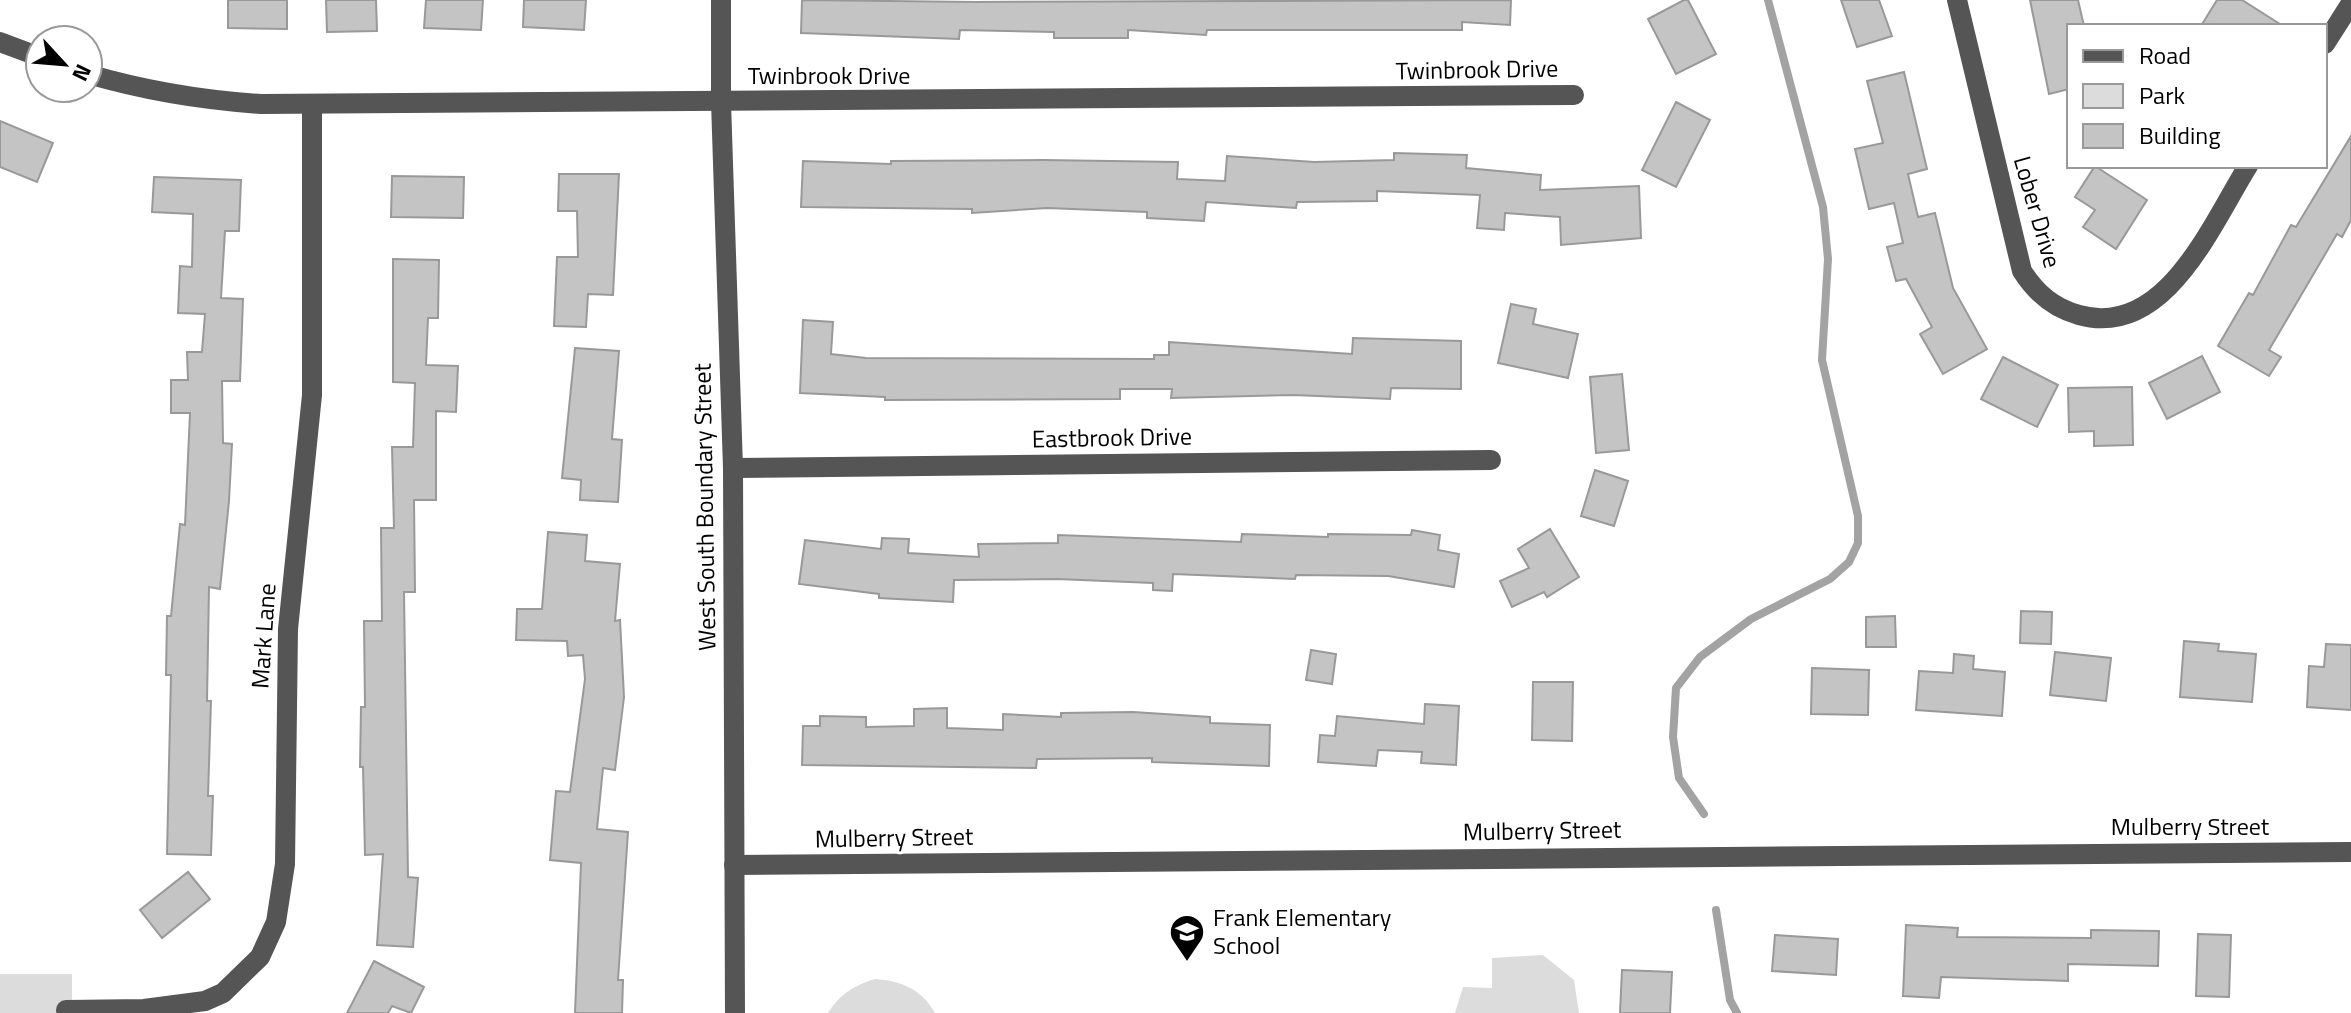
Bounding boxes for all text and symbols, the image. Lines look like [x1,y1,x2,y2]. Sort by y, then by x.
north arrow [24,24,104,104]
legend [2067,24,2327,168]
text: Road [2139,37,2191,73]
street label: Twinbrook Drive [1395,50,1559,88]
street label: Twinbrook Drive [748,57,910,93]
text: N [63,58,101,87]
text: Park [2139,77,2185,113]
text: Building [2139,117,2221,153]
street label: Lober Drive [2005,152,2071,272]
street label: West South Boundary Street [683,362,725,651]
street label: Eastbrook Drive [1032,418,1192,456]
street label: Mark Lane [241,582,285,690]
street label: Mulberry Street [2111,808,2270,844]
street label: Mulberry Street [1462,811,1622,849]
street label: Mulberry Street [814,818,974,856]
place label: Frank Elementary School [1213,899,1392,963]
school or university icon: Frank Elementary School [1168,913,1206,963]

